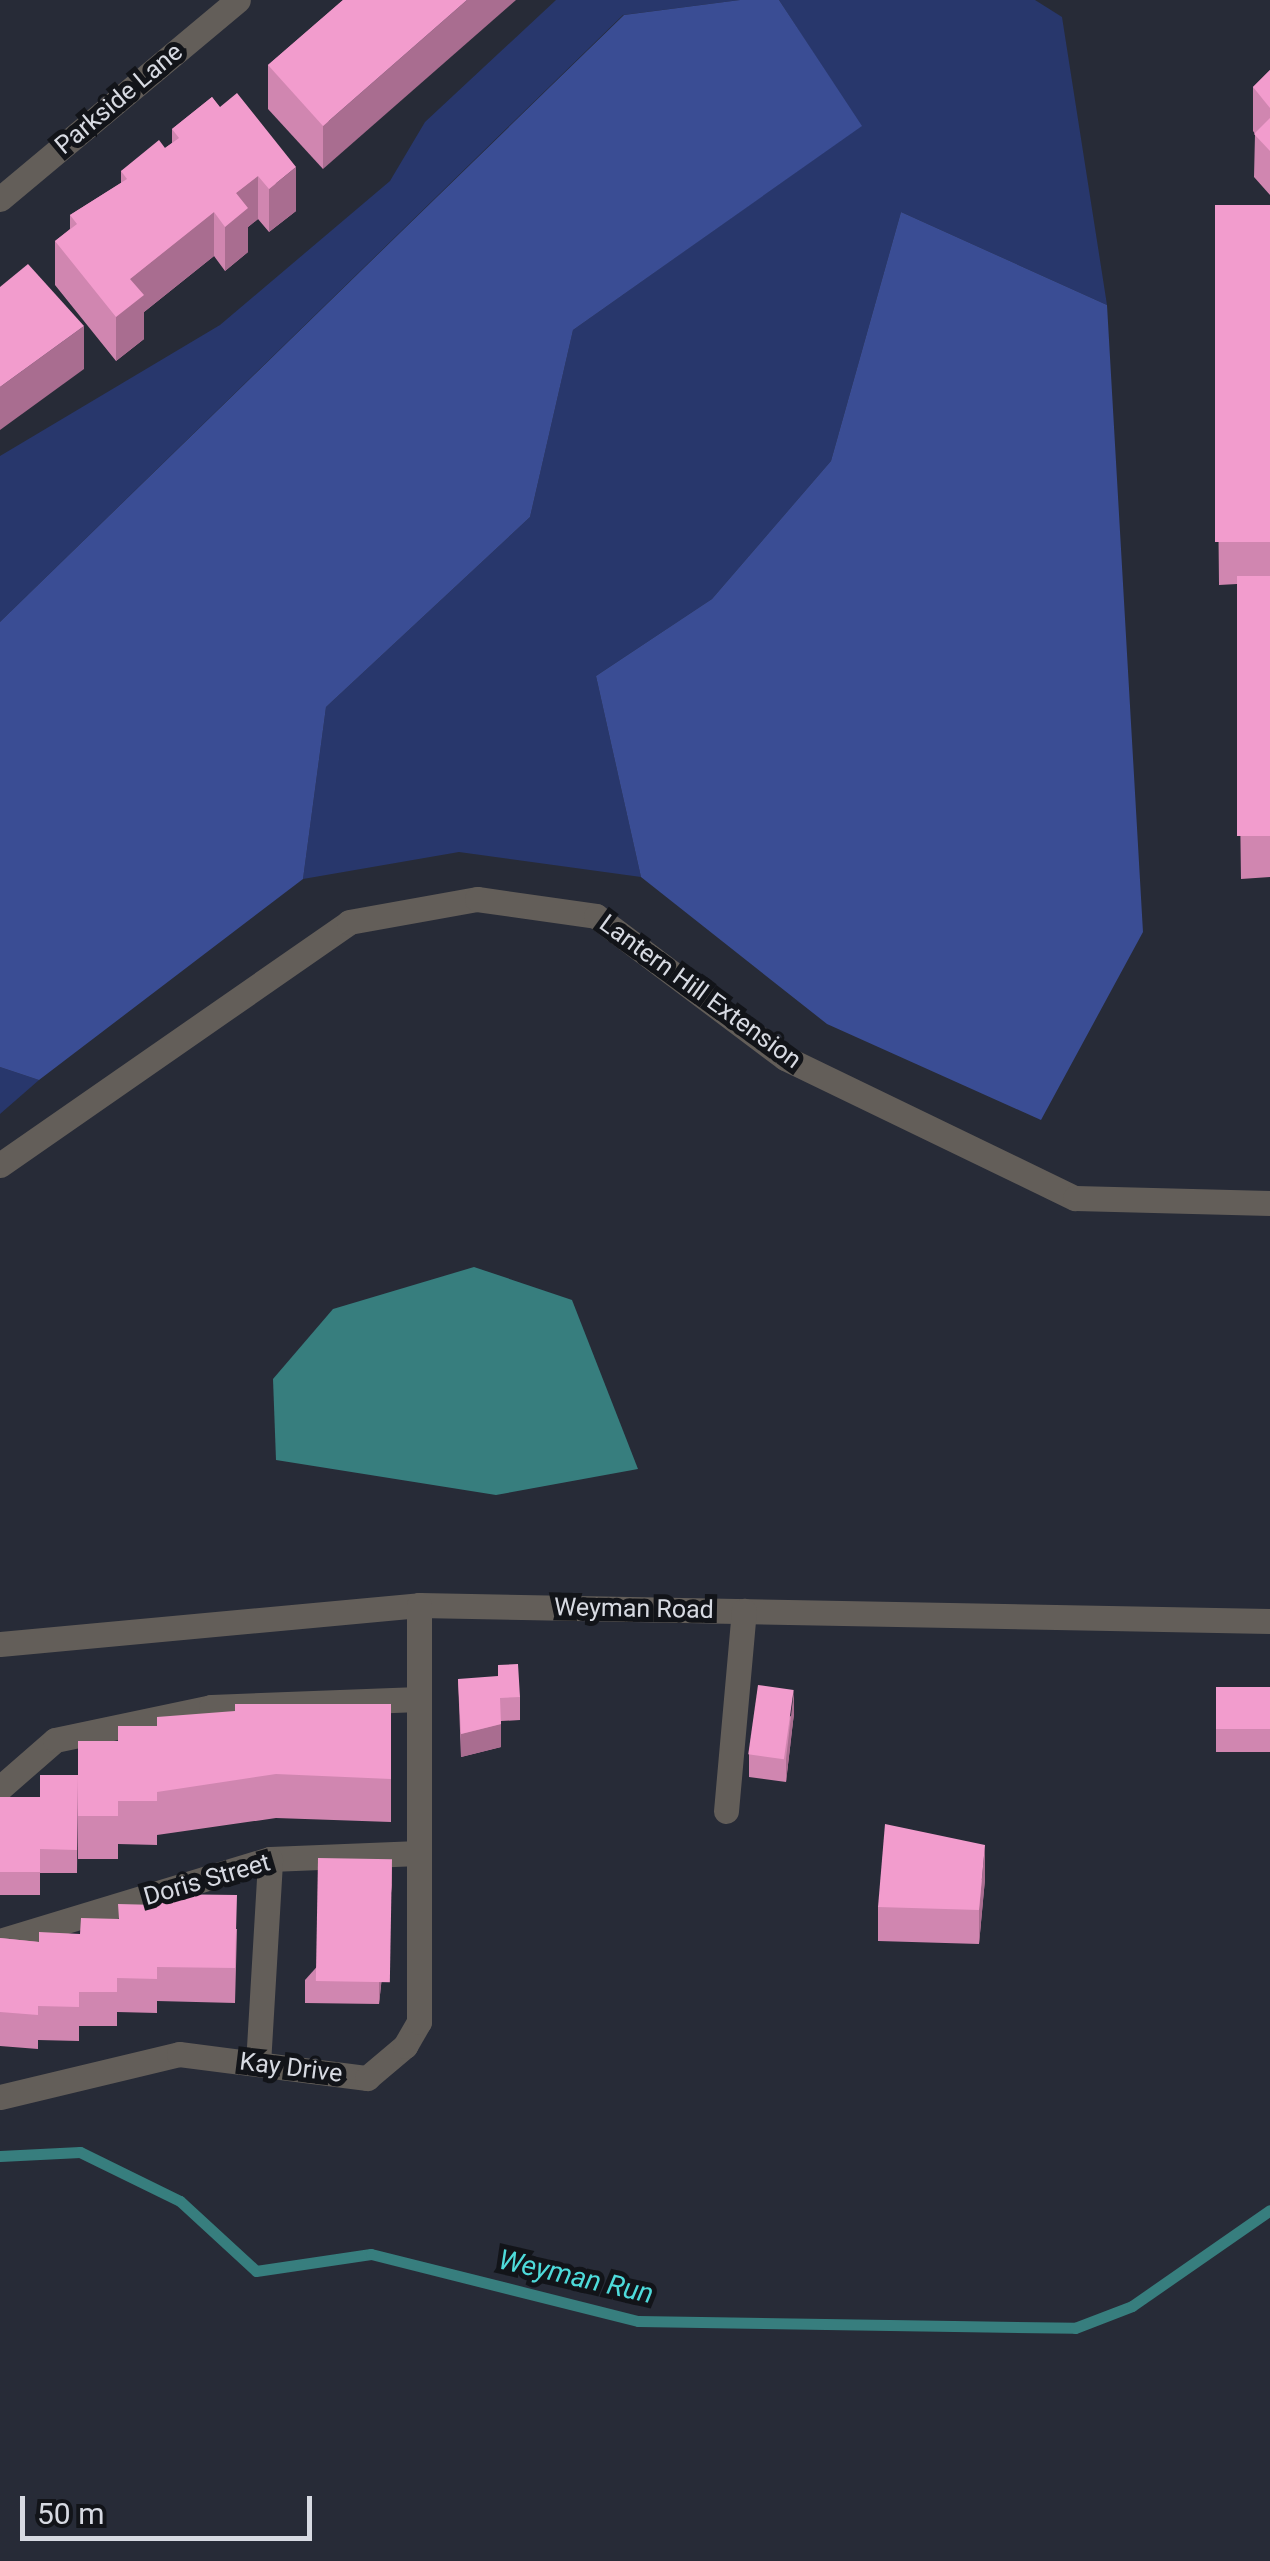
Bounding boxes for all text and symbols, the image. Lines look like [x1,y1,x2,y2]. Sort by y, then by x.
street label: Parkside Lane [49,37,189,161]
street label: Lantern Hill Extension [593,909,807,1075]
street label: Weyman Road [554,1593,714,1625]
street label: Doris Street [140,1848,274,1912]
street label: Kay Drive [238,2047,344,2089]
water label: Weyman Run [495,2243,657,2311]
scale bar [25,2476,318,2538]
text: 50 m [37,2496,104,2531]

